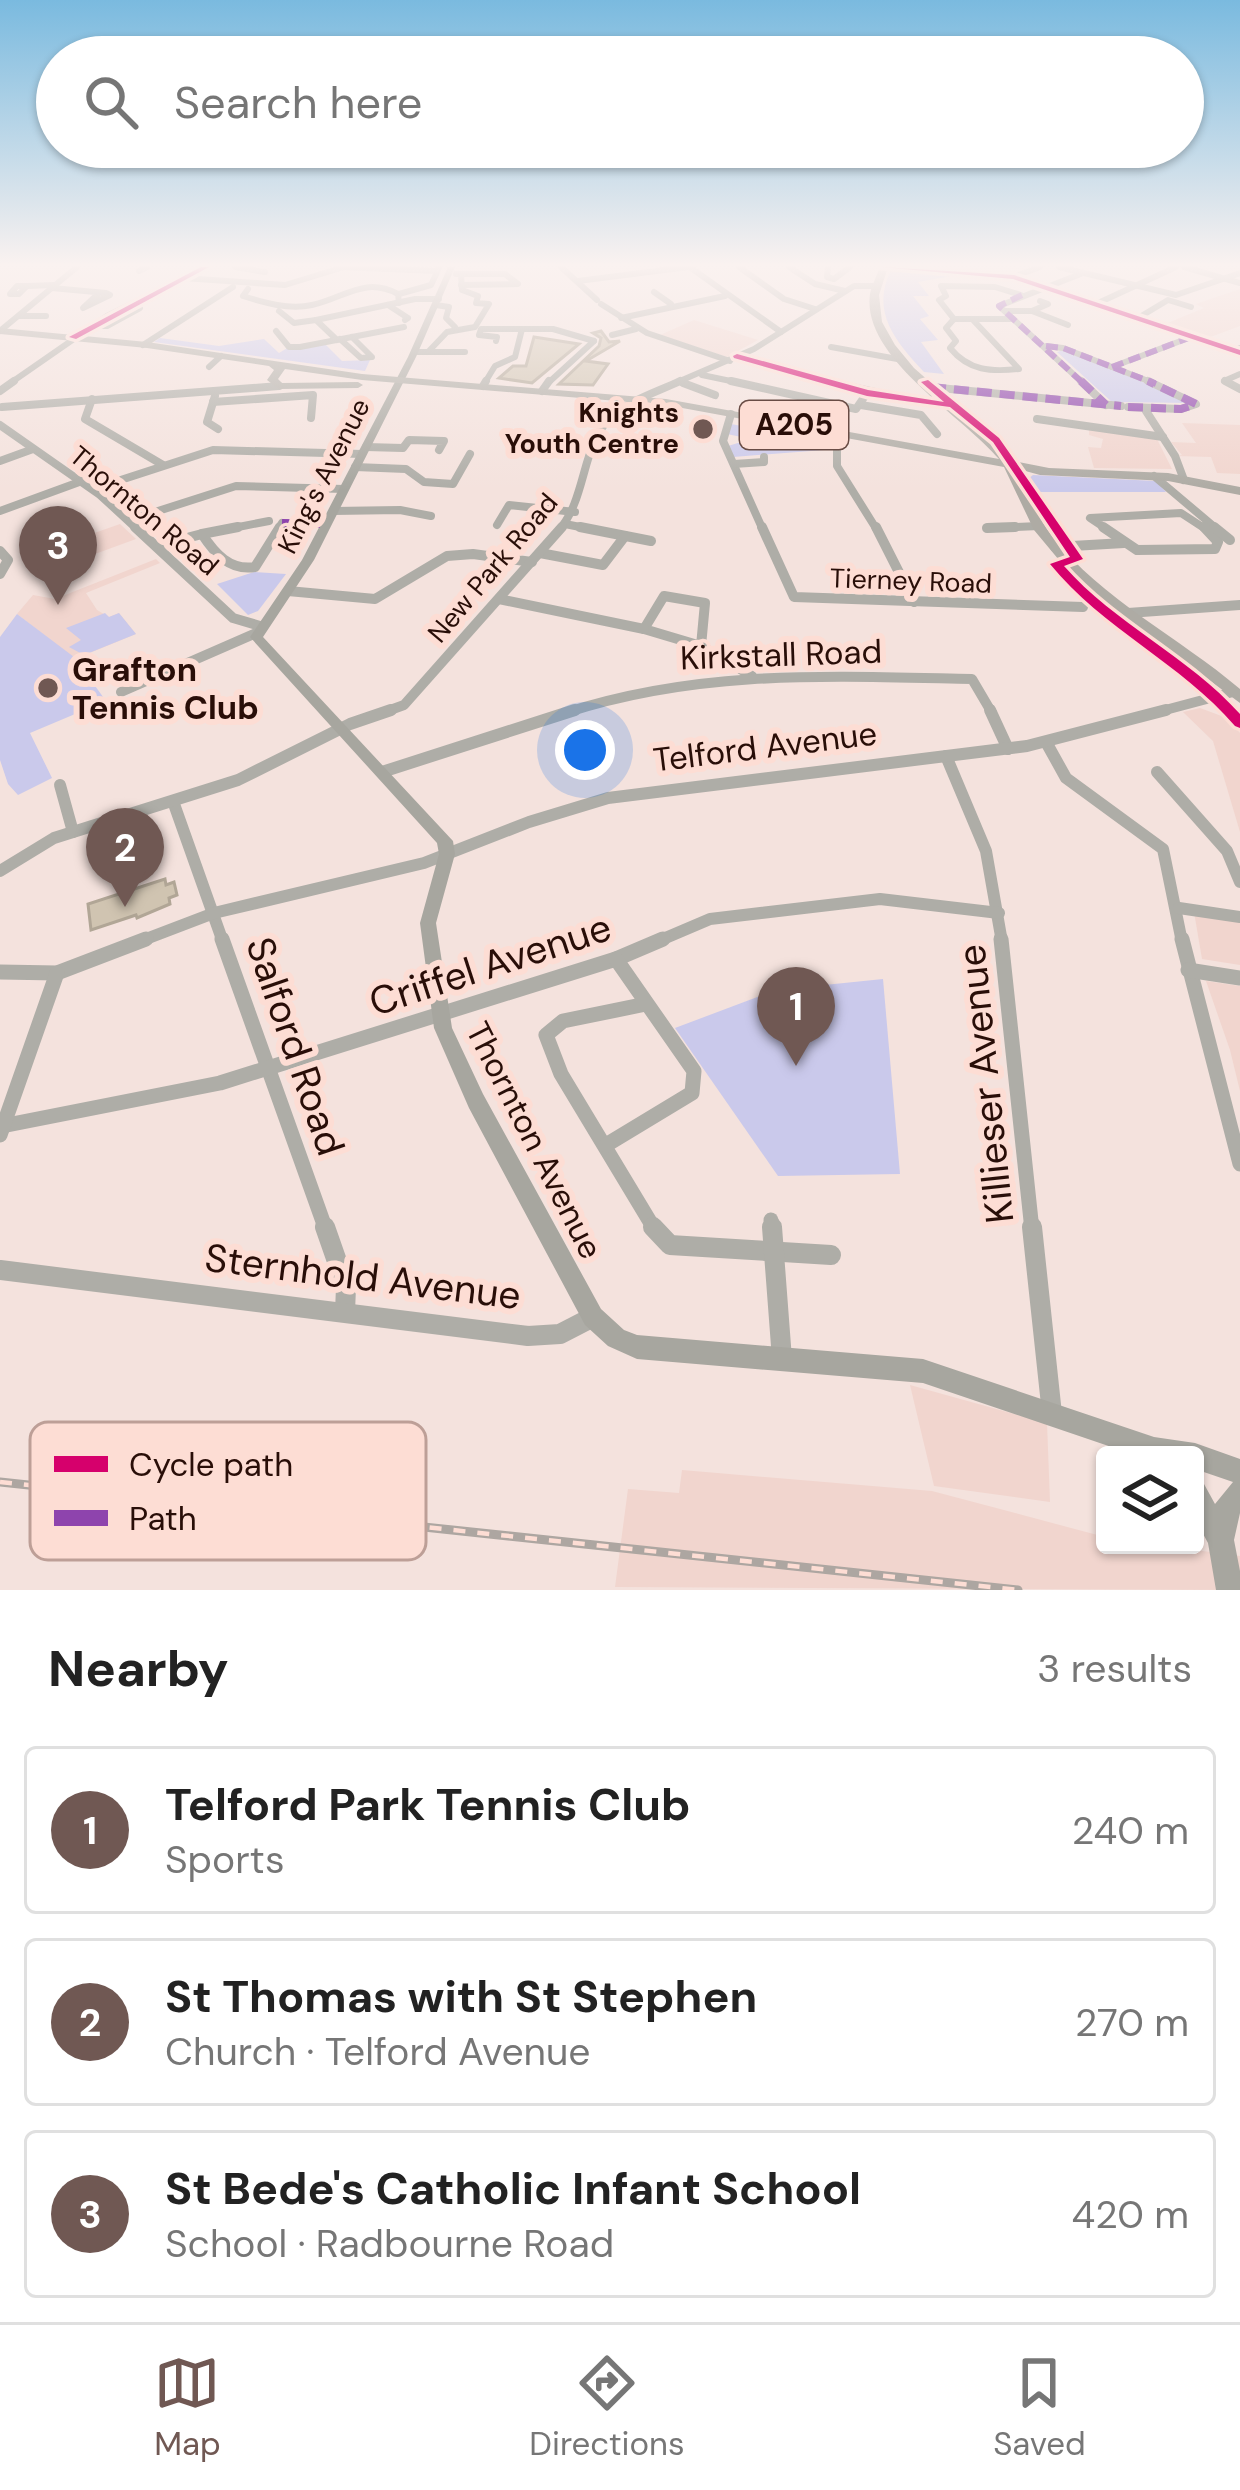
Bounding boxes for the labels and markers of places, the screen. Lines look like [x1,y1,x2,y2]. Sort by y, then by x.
place label: Knights Youth Centre [505,395,679,461]
marker: Knights Youth Centre [690,416,716,442]
pin: 3 [19,506,97,605]
place label: Grafton Tennis Club [72,648,259,729]
marker: Grafton Tennis Club [35,675,61,701]
pin: 2 [86,808,164,907]
pin: 1 [757,967,835,1066]

